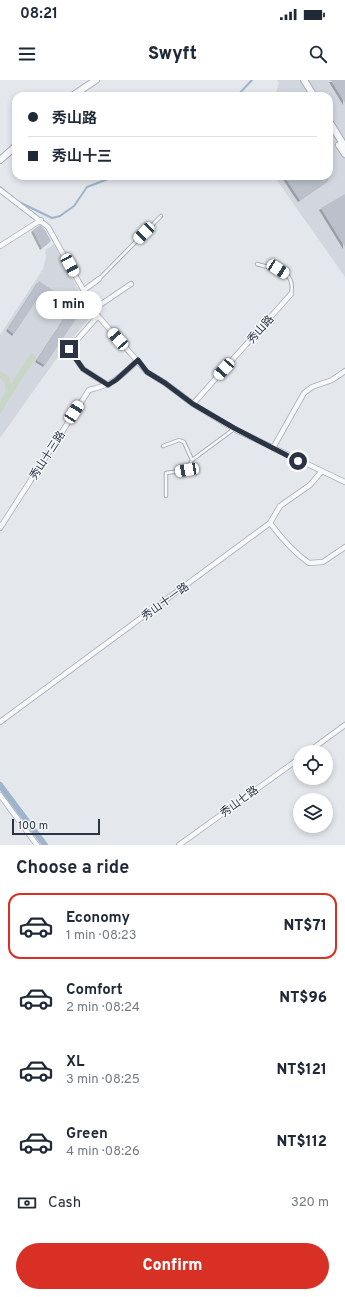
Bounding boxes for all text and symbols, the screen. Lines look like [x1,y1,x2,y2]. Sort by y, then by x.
text: 08:21 [20,5,58,24]
icon: menu [16,43,38,65]
text: Swyft [148,43,197,66]
icon: search [307,43,329,65]
text: 秀山路 [52,110,97,129]
text: 秀山十三 [52,148,112,167]
car [131,220,157,246]
car [59,252,81,278]
car [265,257,291,281]
callout: 1 min [36,291,102,319]
text: 1 min [53,297,85,313]
street label: 秀山路 [245,313,277,347]
car [106,326,130,352]
route end [60,340,78,358]
car [212,356,236,382]
car [62,399,86,425]
street label: 秀山十三路 [27,429,69,482]
route start [289,452,307,470]
car [174,462,200,478]
street label: 秀山十一路 [139,580,192,624]
map controls [293,745,333,833]
button: locate [293,745,333,785]
street label: 秀山七路 [218,783,262,820]
button: layers [293,793,333,833]
scale bar [12,817,100,836]
text: 100 m [18,819,48,833]
text: Choose a ride [16,857,129,880]
icon: car [18,908,54,944]
text: Economy [66,909,130,928]
text: NT$71 [283,917,327,936]
text: 1 min · 08:23 [66,928,137,944]
icon: car [18,980,54,1016]
text: Comfort [66,981,123,1000]
text: NT$96 [279,989,327,1008]
text: 2 min · 08:24 [66,1000,140,1016]
icon: car [18,1052,54,1088]
text: XL [66,1053,84,1072]
text: NT$121 [277,1061,327,1080]
text: 3 min · 08:25 [66,1072,140,1088]
icon: car [18,1124,54,1160]
text: Green [66,1125,108,1144]
text: NT$112 [277,1133,327,1152]
text: 4 min · 08:26 [66,1144,140,1160]
icon: cash [16,1192,38,1214]
text: Cash [48,1194,81,1213]
text: 320 m [291,1195,329,1211]
button: Confirm [16,1243,329,1289]

